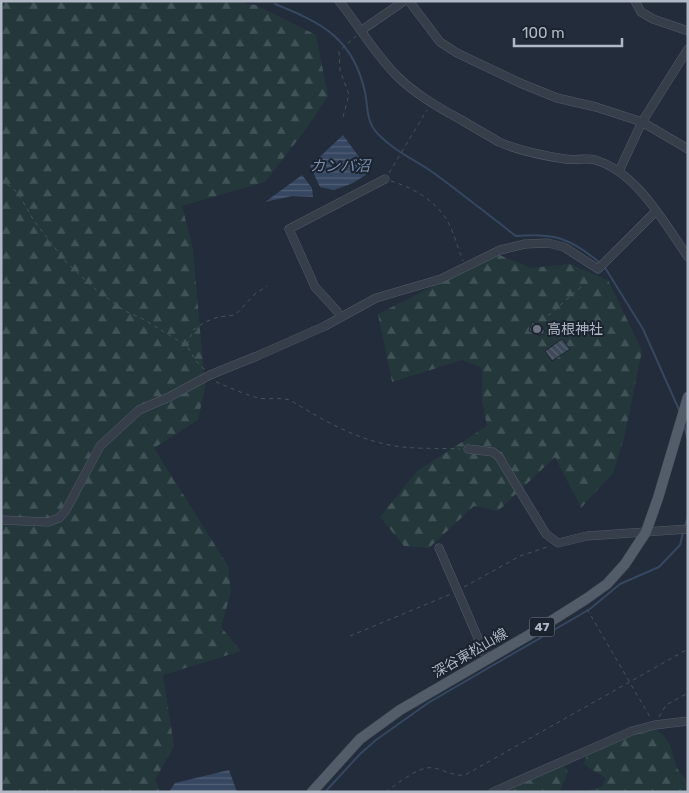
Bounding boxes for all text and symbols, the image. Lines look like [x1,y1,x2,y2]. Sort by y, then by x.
scale bar [514,15,622,47]
text: 100 m [522,24,564,42]
water label: カンバ沼 [310,157,372,175]
place label: 高根神社 [547,321,603,338]
marker: 高根神社 [531,323,543,335]
road number: 47 [530,618,554,636]
street label: 深谷東松山線 [429,625,511,681]

